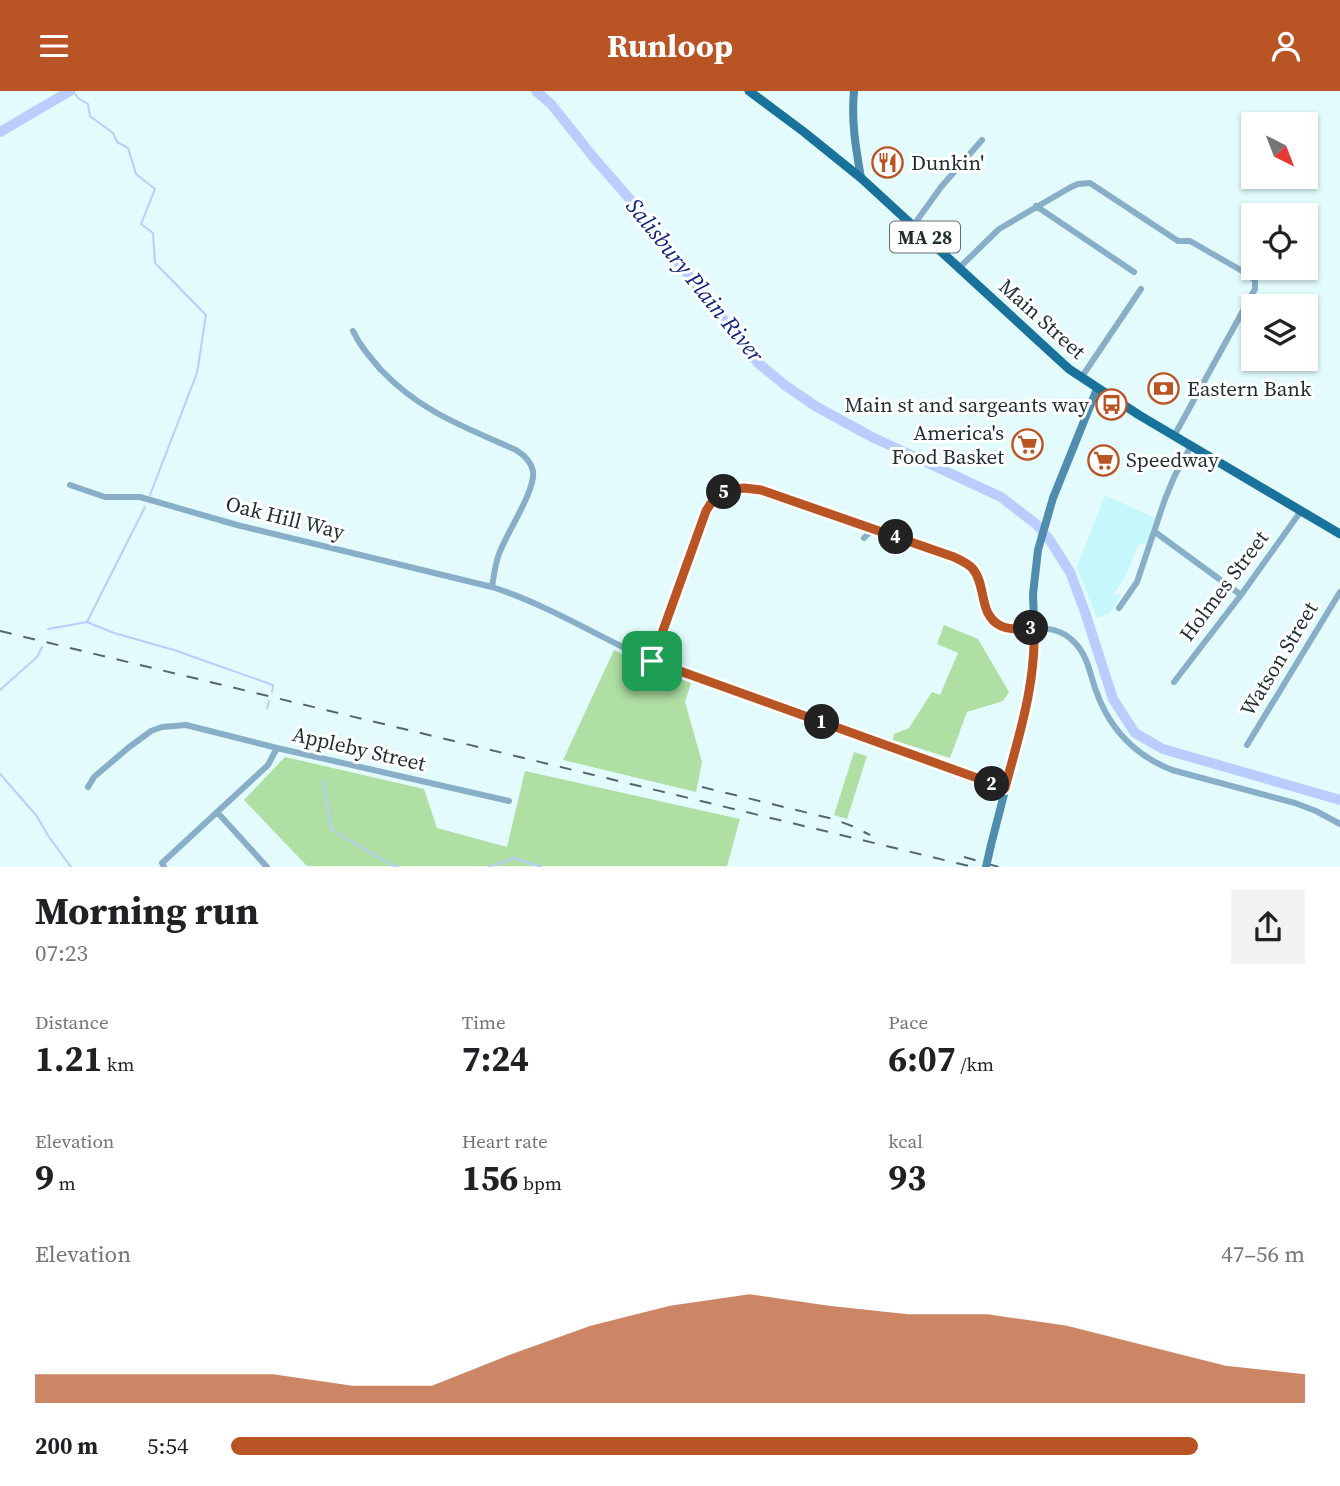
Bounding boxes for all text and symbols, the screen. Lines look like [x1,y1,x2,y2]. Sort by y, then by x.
text: Runloop [607,24,733,68]
icon: menu [35,27,73,65]
icon: person [1267,27,1305,65]
north arrow [1241,112,1318,189]
map controls [1241,112,1318,371]
restaurant icon: Dunkin' [871,146,905,180]
place label: Dunkin' [911,148,984,177]
water label: Salisbury Plain River [619,191,772,369]
button: locate [1241,203,1318,280]
road number: MA 28 [890,221,960,253]
street label: Main Street [993,272,1092,365]
button: layers [1241,294,1318,371]
bank icon: Eastern Bank [1147,372,1181,406]
place label: Eastern Bank [1187,374,1312,403]
bus stop icon: Main st and sargeants way [1095,388,1129,422]
place label: Main st and sargeants way [844,390,1089,419]
place label: America's Food Basket [891,418,1004,471]
supermarket icon: America's Food Basket [1010,428,1044,462]
supermarket icon: Speedway [1086,443,1120,477]
place label: Speedway [1126,445,1219,474]
pin: 5 [706,475,742,509]
text: 5 [718,478,729,504]
street label: Oak Hill Way [223,489,348,546]
pin: 4 [878,519,914,555]
text: 4 [890,523,901,549]
street label: Holmes Street [1172,524,1275,647]
street label: Watson Street [1233,596,1324,721]
pin: 3 [1014,611,1048,645]
text: 3 [1025,614,1036,640]
pin [622,631,682,691]
icon: arrive [633,642,671,680]
pin: 1 [804,705,840,739]
text: 1 [816,708,827,734]
street label: Appleby Street [290,719,429,778]
pin: 2 [974,767,1010,801]
text: 2 [986,770,997,796]
text: Morning run [35,885,259,937]
button: share [1231,890,1305,964]
text: 07:23 [35,937,88,969]
text: Distance [35,1009,109,1035]
text: Time [462,1009,506,1035]
text: Pace [888,1009,928,1035]
text: 1.21 [35,1035,102,1083]
text: 7:24 [462,1035,529,1083]
text: 6:07 [888,1035,956,1083]
text: km [102,1051,134,1077]
text: /km [956,1051,994,1077]
text: Elevation [35,1128,114,1154]
text: Heart rate [462,1128,548,1154]
text: kcal [888,1128,923,1154]
text: 9 [35,1154,54,1202]
text: 156 [462,1154,519,1202]
text: 93 [888,1154,926,1202]
text: m [54,1170,76,1196]
text: bpm [519,1170,562,1196]
text: Elevation [35,1238,131,1270]
text: 47–56 m [1221,1238,1305,1270]
text: 200 m [35,1430,98,1462]
text: 5:54 [147,1430,188,1462]

